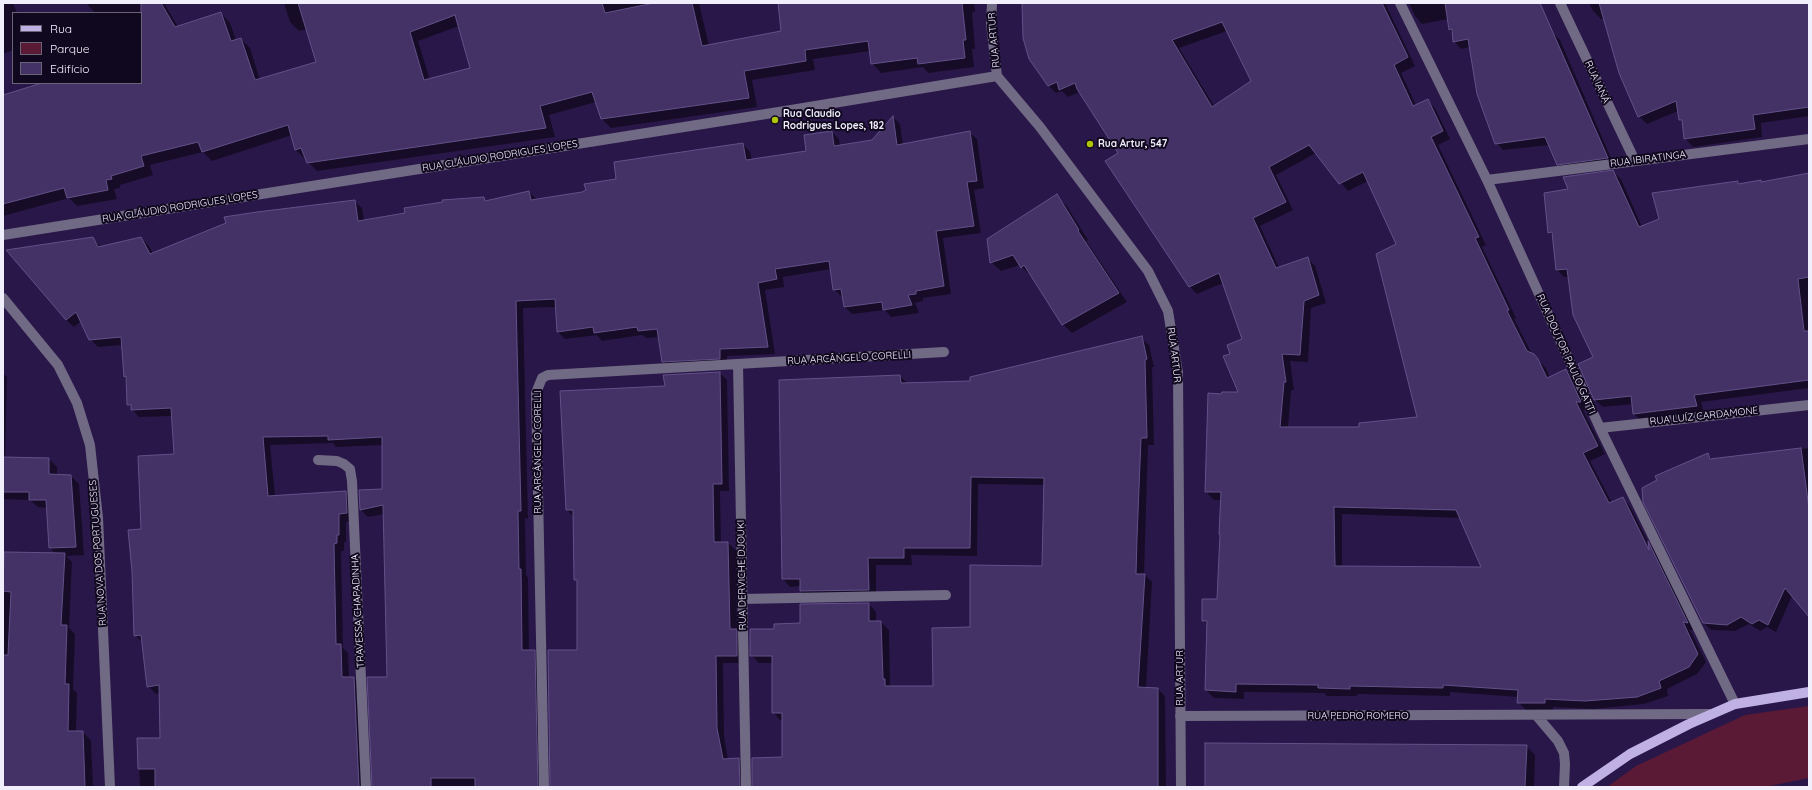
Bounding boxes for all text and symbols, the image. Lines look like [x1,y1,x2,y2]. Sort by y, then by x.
legend [12,12,142,84]
street label: RUA ARTUR [986,12,1002,68]
text: Rua [50,21,72,36]
text: Parque [50,41,90,56]
street label: RUA IANÁ [1582,59,1612,105]
text: Edifício [50,61,90,76]
place label: Rua Claudio Rodrigues Lopes, 182 [783,108,884,132]
marker: Rua Claudio Rodrigues Lopes, 182 [770,115,780,125]
street label: RUA CLÁUDIO RODRIGUES LOPES [421,138,579,174]
place label: Rua Artur, 547 [1098,138,1167,150]
marker: Rua Artur, 547 [1085,139,1095,149]
street label: RUA IBIRATINGA [1609,148,1687,170]
street label: RUA CLÁUDIO RODRIGUES LOPES [101,189,259,225]
street label: RUA DOUTOR PAULO GATTI [1534,292,1598,416]
street label: RUA ARTUR [1165,327,1183,383]
street label: RUA ARCÂNGELO CORELLI [787,349,911,367]
street label: RUA ARCÂNGELO CORELLI [532,390,544,514]
street label: RUA LUÍZ CARDAMONE [1649,404,1759,428]
street label: RUA NOVA DOS PORTUGUESES [87,480,109,626]
street label: RUA DERVICHE DJOUKI [735,520,749,630]
street label: TRAVESSA CHAPADINHA [349,554,367,668]
street label: RUA ARTUR [1174,650,1186,706]
street label: RUA PEDRO ROMERO [1307,710,1409,722]

